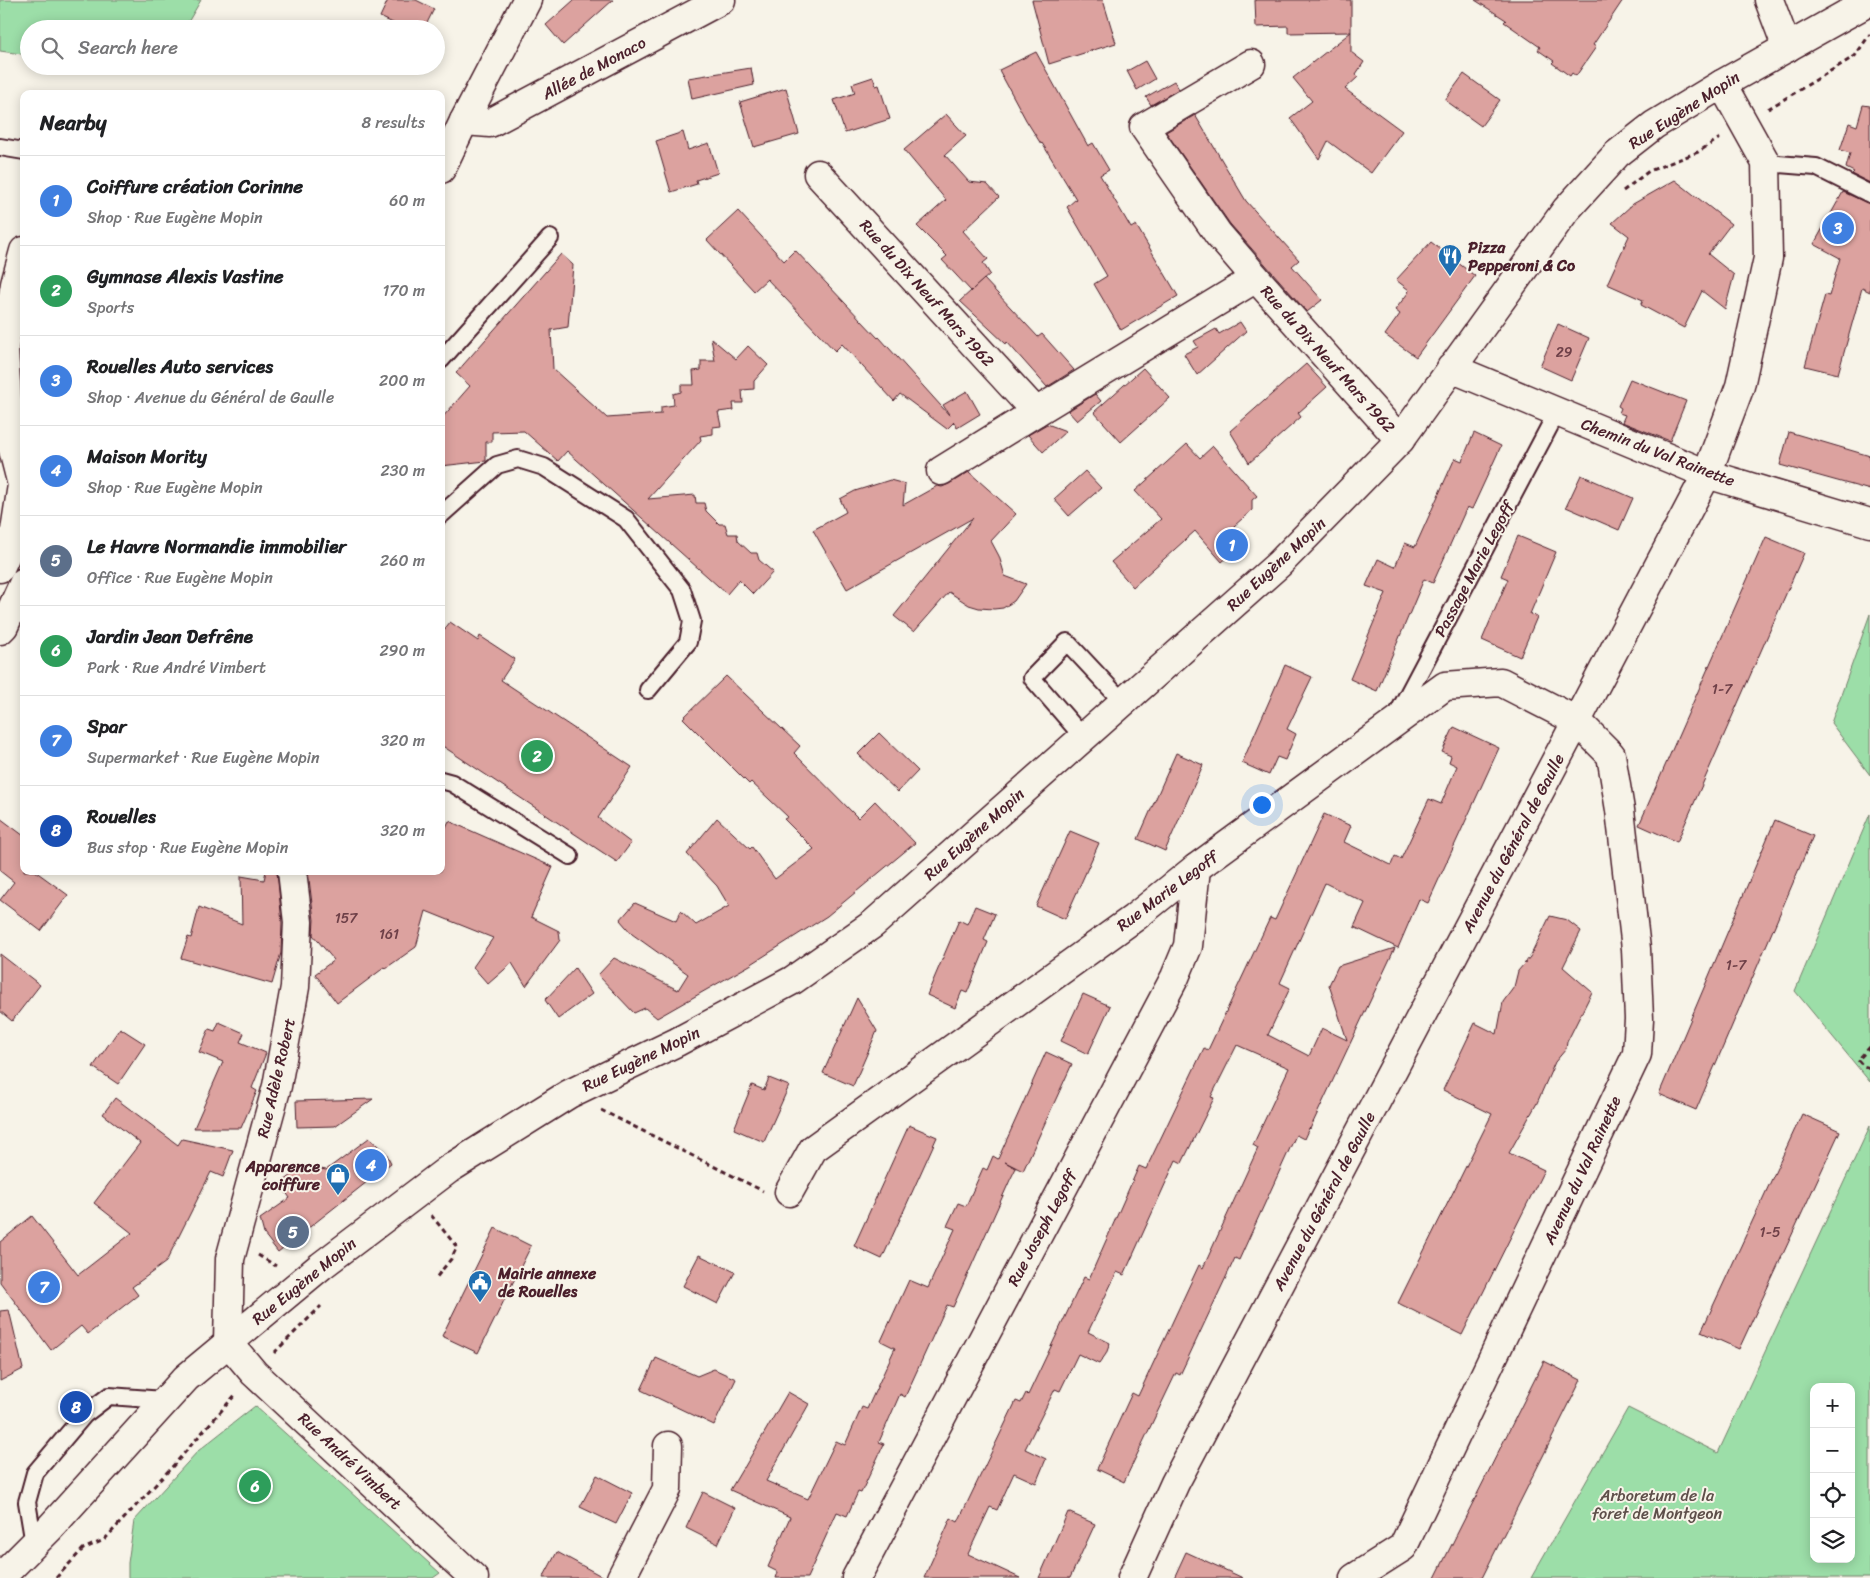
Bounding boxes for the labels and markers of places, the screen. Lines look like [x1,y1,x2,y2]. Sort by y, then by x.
pin: 3 [1822,209,1854,247]
place label: Pizza Pepperoni & Co [1468,233,1576,280]
restaurant icon: Pizza Pepperoni & Co [1437,243,1463,277]
pin: 1 [1216,526,1248,564]
pin: 2 [521,737,553,775]
pin: 4 [355,1146,387,1184]
place label: Apparence coiffure [244,1152,321,1199]
shop icon: Apparence coiffure [325,1162,351,1196]
pin: 5 [277,1213,309,1251]
place label: Mairie annexe de Rouelles [497,1259,597,1306]
pin: 7 [28,1268,60,1306]
public building icon: Mairie annexe de Rouelles [467,1269,493,1303]
pin: 8 [60,1388,92,1426]
pin: 6 [239,1467,271,1505]

